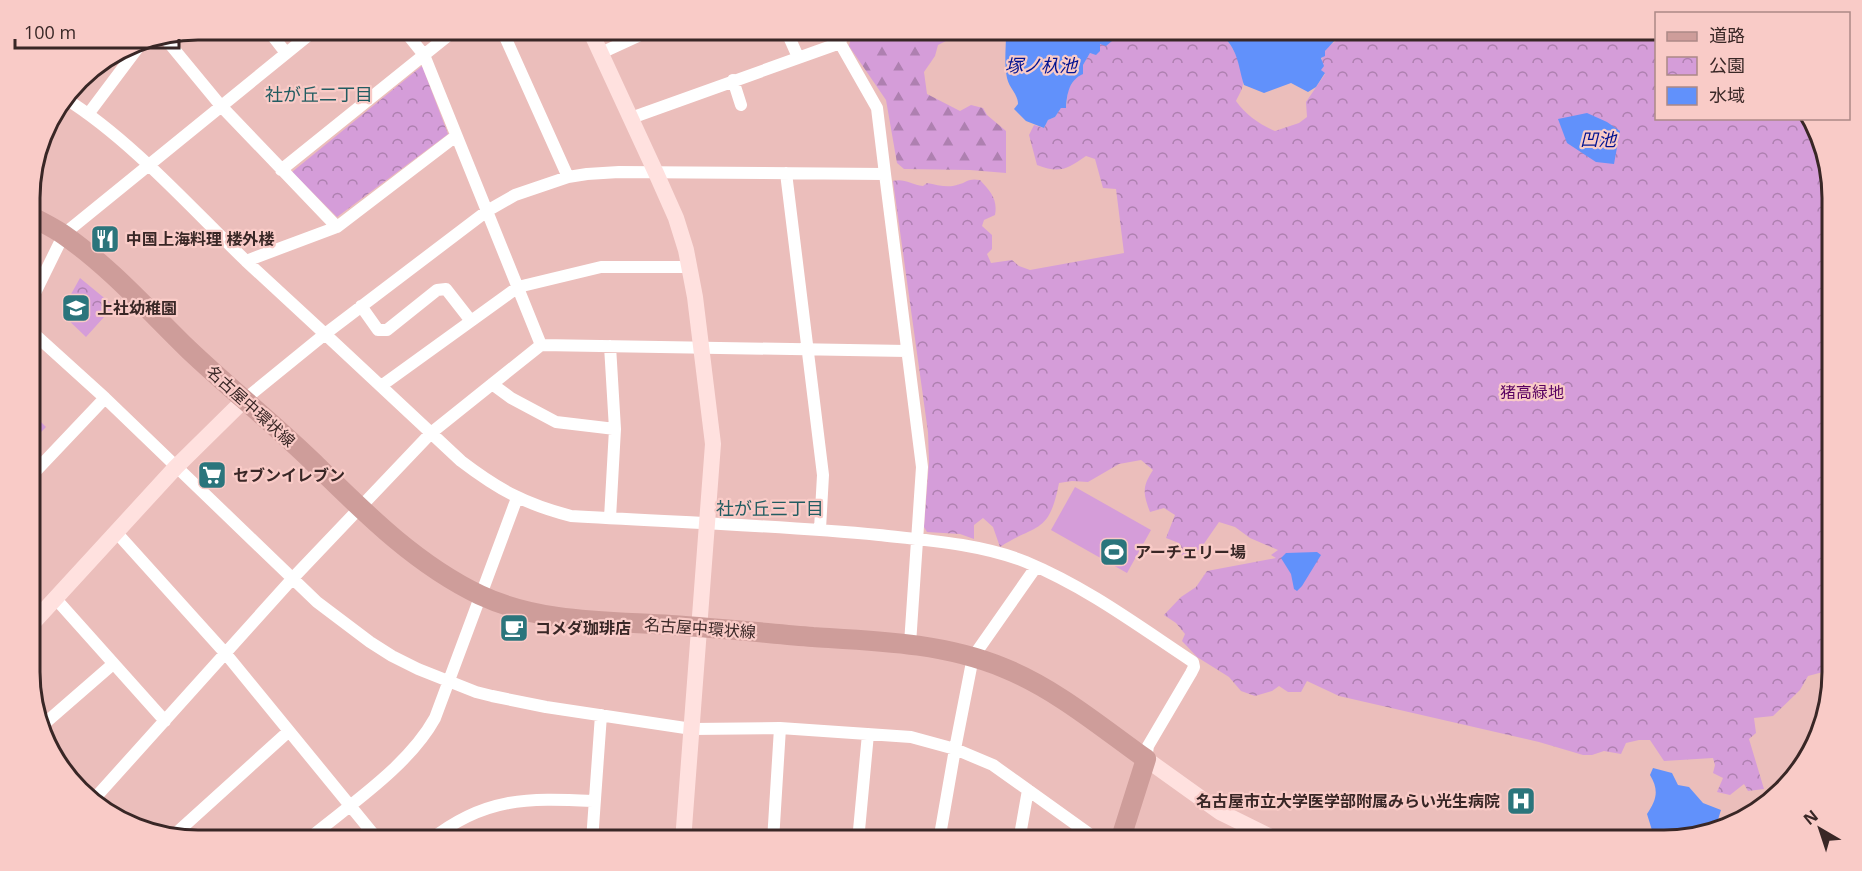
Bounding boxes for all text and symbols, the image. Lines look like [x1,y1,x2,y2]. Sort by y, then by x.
scale bar [15,12,178,50]
legend [1655,12,1850,120]
text: 100 m [24,20,76,44]
text: 道路 [1709,23,1745,47]
water label: 塚ノ杁池 [1005,53,1079,77]
text: 公園 [1709,53,1745,77]
district label: 社が丘二丁目 [265,82,373,106]
text: 水域 [1709,83,1745,107]
water label: 凹池 [1580,127,1618,151]
restaurant icon: 中国上海料理 楼外楼 [89,223,121,255]
place label: 中国上海料理 楼外楼 [126,228,275,250]
school or university icon: 上社幼稚園 [60,292,92,324]
place label: 上社幼稚園 [97,297,177,319]
street label: 名古屋中環状線 [202,360,300,452]
park label: 猪高緑地 [1500,381,1564,403]
supermarket icon: セブンイレブン [196,459,228,491]
place label: セブンイレブン [233,464,345,486]
district label: 社が丘三丁目 [716,496,824,520]
sports icon: アーチェリー場 [1098,536,1130,568]
place label: アーチェリー場 [1135,541,1246,563]
cafe icon: コメダ珈琲店 [498,612,530,644]
street label: 名古屋中環状線 [643,613,757,643]
place label: コメダ珈琲店 [535,617,631,639]
hospital icon: 名古屋市立大学医学部附属みらい光生病院 [1505,785,1537,817]
place label: 名古屋市立大学医学部附属みらい光生病院 [1196,790,1500,812]
north arrow [1790,799,1850,859]
text: N [1799,805,1823,830]

